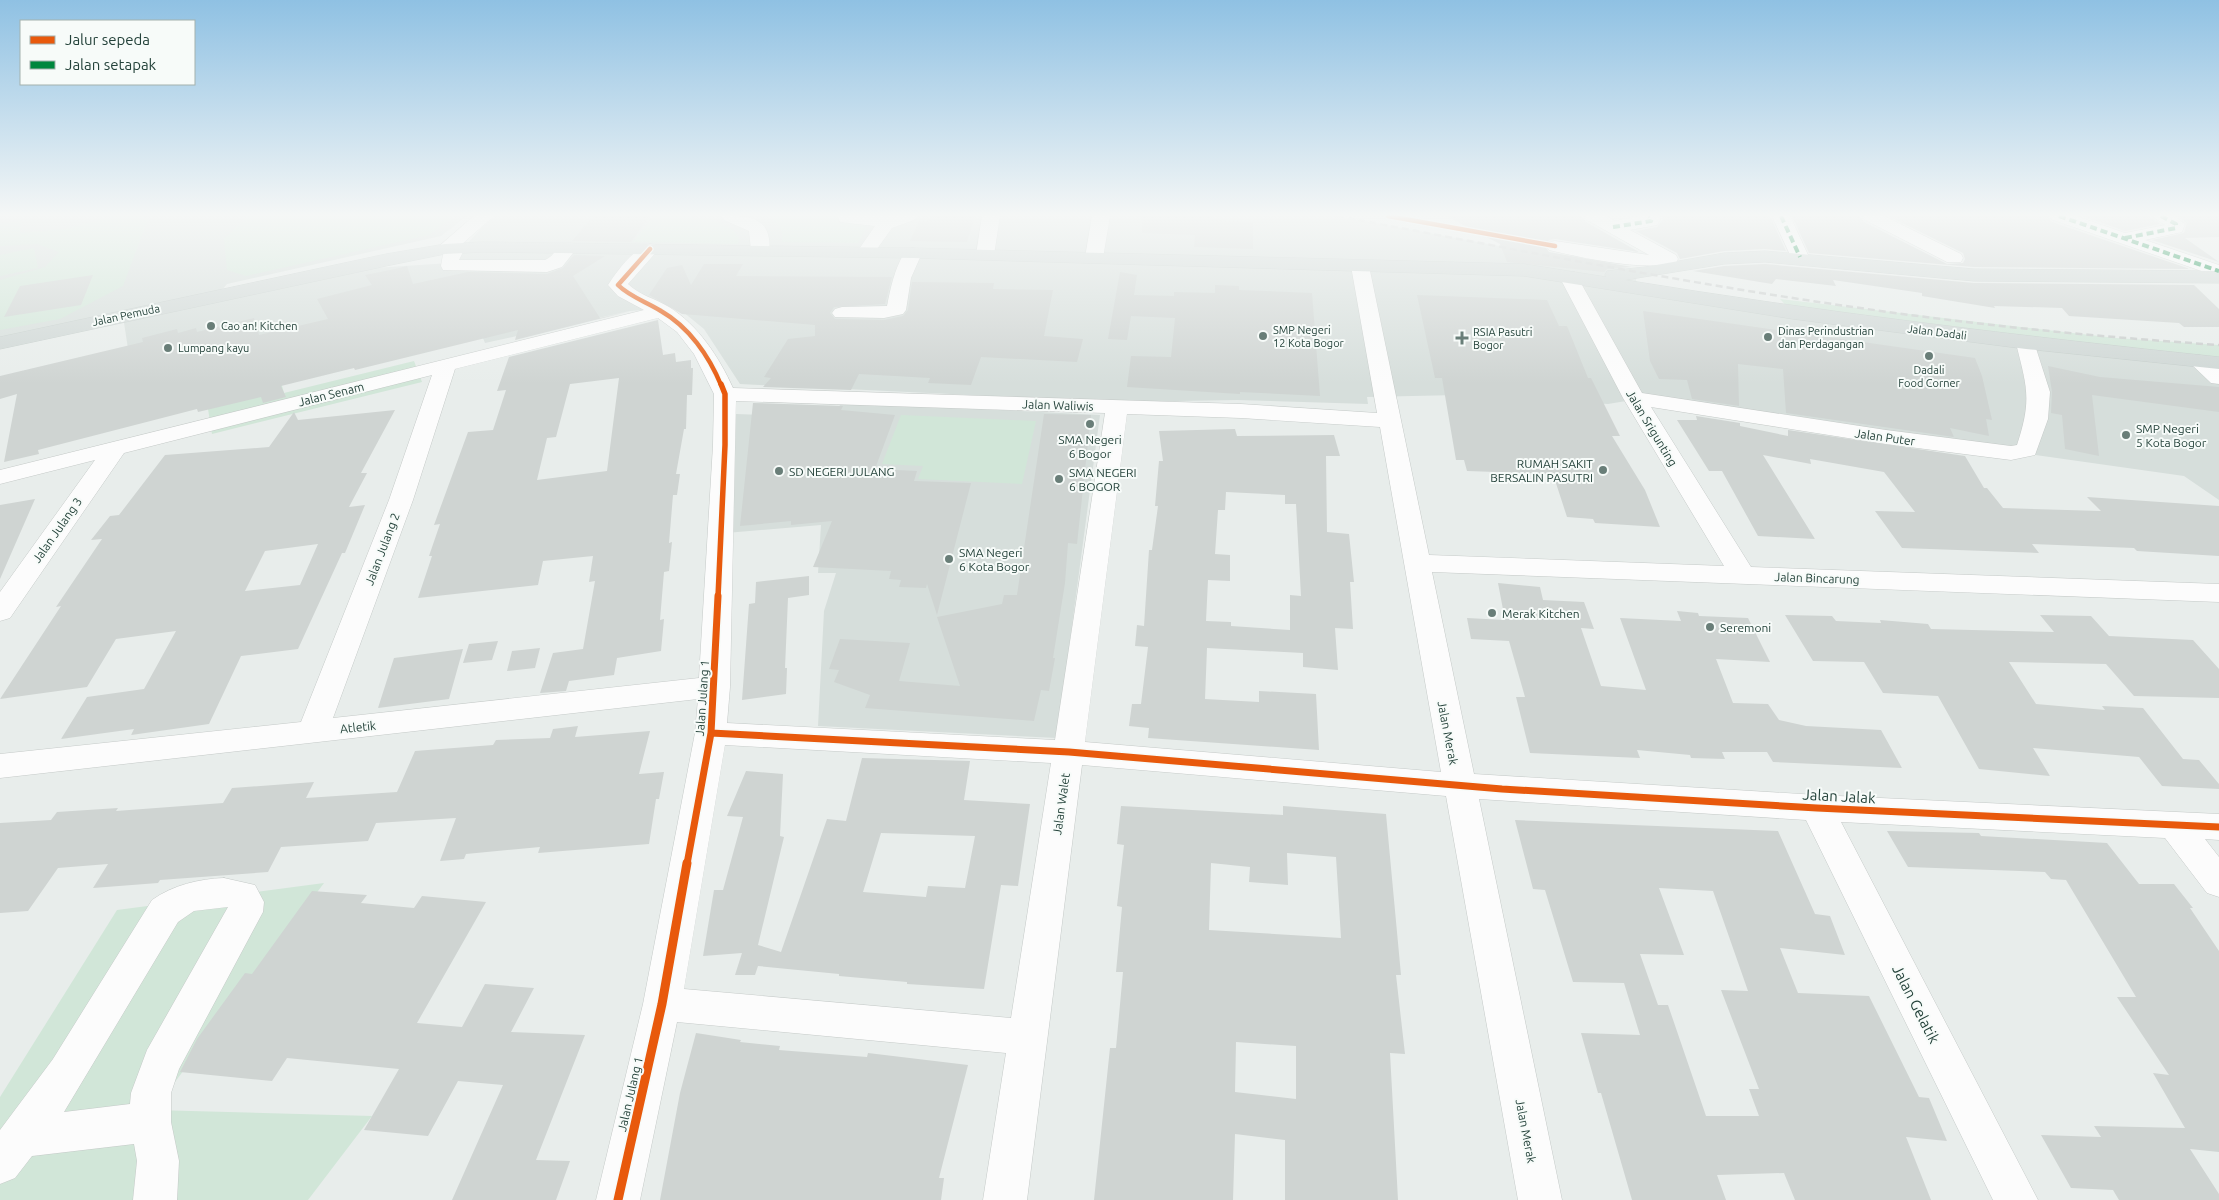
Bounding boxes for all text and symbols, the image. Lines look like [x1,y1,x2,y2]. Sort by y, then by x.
legend [20,20,195,85]
text: Jalur sepeda [65,31,150,48]
text: Jalan setapak [65,56,157,73]
street label: Jalan Pemuda [91,302,161,328]
marker: Cao an! Kitchen [205,320,217,332]
place label: Cao an! Kitchen [221,320,297,332]
street label: Jalan Dadali [1907,322,1967,342]
place label: SMP Negeri 12 Kota Bogor [1273,324,1345,349]
place label: Dinas Perindustrian dan Perdagangan [1778,325,1874,350]
place label: RSIA Pasutri Bogor [1473,326,1532,351]
marker: SMP Negeri 12 Kota Bogor [1257,330,1269,342]
marker: RSIA Pasutri Bogor [1455,331,1469,345]
marker: Dinas Perindustrian dan Perdagangan [1762,331,1774,343]
marker: Lumpang kayu [162,342,174,354]
place label: Lumpang kayu [178,342,249,354]
marker: Dadali Food Corner [1923,350,1935,362]
place label: Dadali Food Corner [1898,364,1961,389]
street label: Jalan Senam [297,380,365,408]
street label: Jalan Srigunting [1624,387,1680,469]
street label: Jalan Waliwis [1022,397,1094,413]
marker: SMA Negeri 6 Bogor [1084,418,1096,430]
place label: SMP Negeri 5 Kota Bogor [2136,422,2207,449]
street label: Jalan Puter [1854,426,1917,448]
marker: SMP Negeri 5 Kota Bogor [2120,429,2132,441]
place label: SMA Negeri 6 Bogor [1058,433,1122,460]
place label: RUMAH SAKIT BERSALIN PASUTRI [1490,457,1593,484]
marker: RUMAH SAKIT BERSALIN PASUTRI [1597,464,1609,476]
marker: SD NEGERI JULANG [773,465,785,477]
place label: SD NEGERI JULANG [789,465,895,478]
place label: SMA NEGERI 6 BOGOR [1069,466,1137,493]
marker: SMA NEGERI 6 BOGOR [1053,473,1065,485]
street label: Jalan Julang 3 [30,495,84,565]
street label: Jalan Julang 2 [362,511,402,587]
place label: SMA Negeri 6 Kota Bogor [959,546,1030,573]
marker: SMA Negeri 6 Kota Bogor [943,553,955,565]
street label: Jalan Bincarung [1774,570,1860,586]
marker: Merak Kitchen [1486,607,1498,619]
place label: Merak Kitchen [1502,607,1580,620]
marker: Seremoni [1704,621,1716,633]
place label: Seremoni [1720,621,1771,634]
street label: Jalan Julang 1 [693,659,711,737]
street label: Jalan Merak [1435,700,1461,766]
street label: Atletik [339,719,377,735]
street label: Jalan Walet [1050,772,1072,836]
street label: Jalan Jalak [1802,786,1876,806]
street label: Jalan Gelatik [1889,962,1943,1046]
street label: Jalan Julang 1 [615,1055,645,1133]
street label: Jalan Merak [1513,1098,1539,1164]

